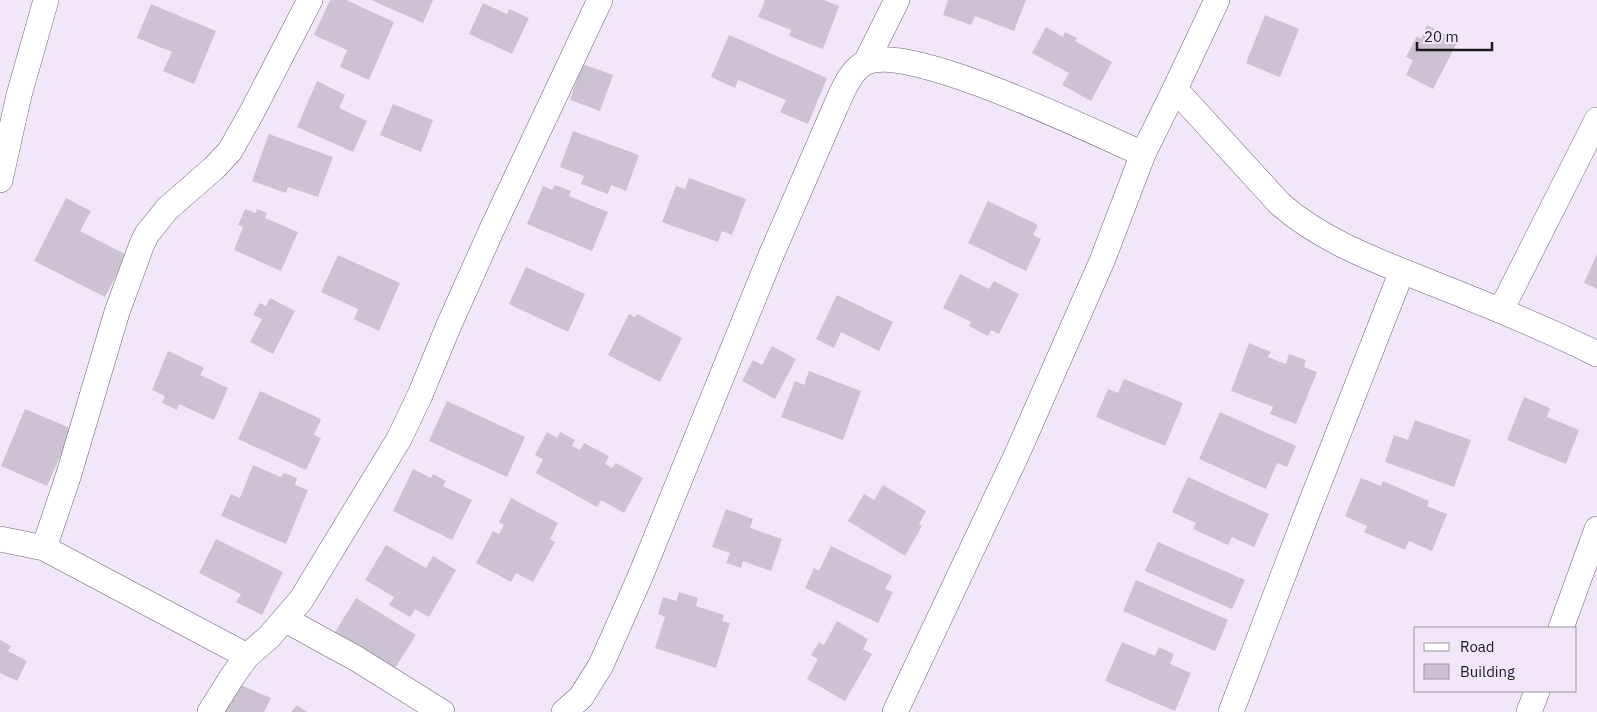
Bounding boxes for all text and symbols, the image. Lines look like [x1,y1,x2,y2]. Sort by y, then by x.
scale bar [1417,20,1492,52]
text: 20 m [1424,27,1459,46]
legend [1414,627,1577,692]
text: Road [1460,637,1495,656]
text: Building [1460,662,1515,681]

